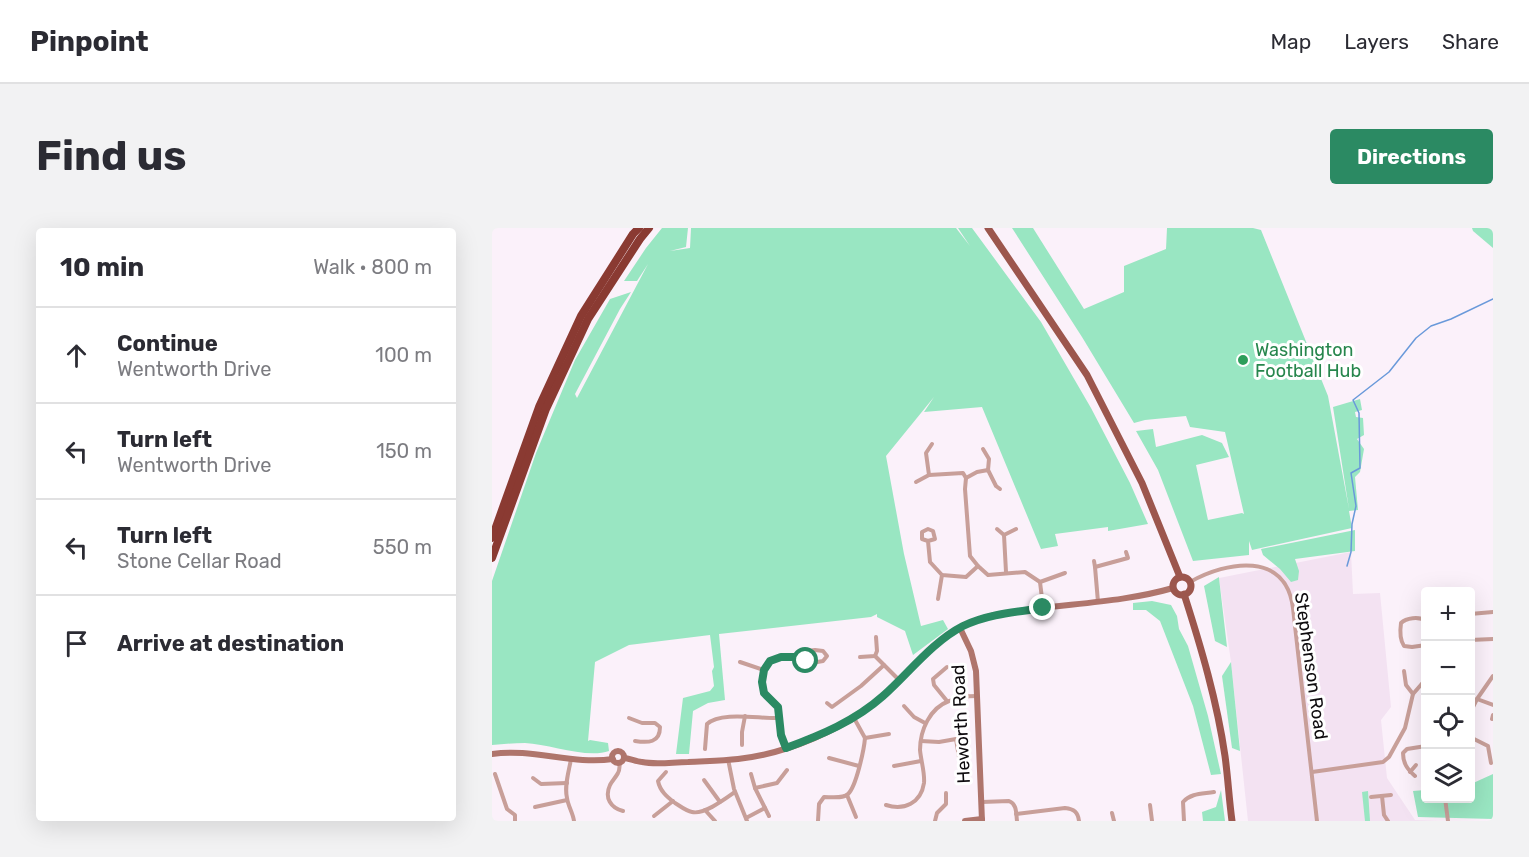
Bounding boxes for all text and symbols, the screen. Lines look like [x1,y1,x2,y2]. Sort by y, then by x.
text: Pinpoint [30,25,149,58]
text: Map [1270,29,1311,54]
text: Layers [1344,29,1409,54]
text: Share [1442,29,1499,54]
button: Directions [1330,129,1493,184]
text: Find us [36,131,187,181]
text: 10 min [60,252,144,283]
text: Walk · 800 m [313,255,432,279]
text: Continue [117,330,218,357]
icon: ahead [60,339,93,372]
place label: Washington Football Hub [1255,339,1361,382]
text: 100 m [375,343,432,367]
marker: Washington Football Hub [1236,353,1250,367]
text: Wentworth Drive [117,357,271,381]
text: Turn left [117,426,212,453]
icon: left [60,435,93,468]
text: 150 m [376,439,432,463]
text: Wentworth Drive [117,453,271,477]
text: Turn left [117,522,212,549]
icon: left [60,531,93,564]
text: 550 m [373,535,432,559]
text: Stone Cellar Road [117,549,282,573]
map controls [1421,587,1475,803]
button: + [1421,587,1475,641]
street label: Stephenson Road [1290,591,1332,741]
route end [1029,594,1055,620]
icon: arrive [60,627,93,660]
text: Arrive at destination [117,630,344,657]
button: − [1421,641,1475,695]
route start [792,647,818,673]
street label: Heworth Road [947,664,975,784]
button: locate [1421,695,1475,749]
button: layers [1421,749,1475,803]

